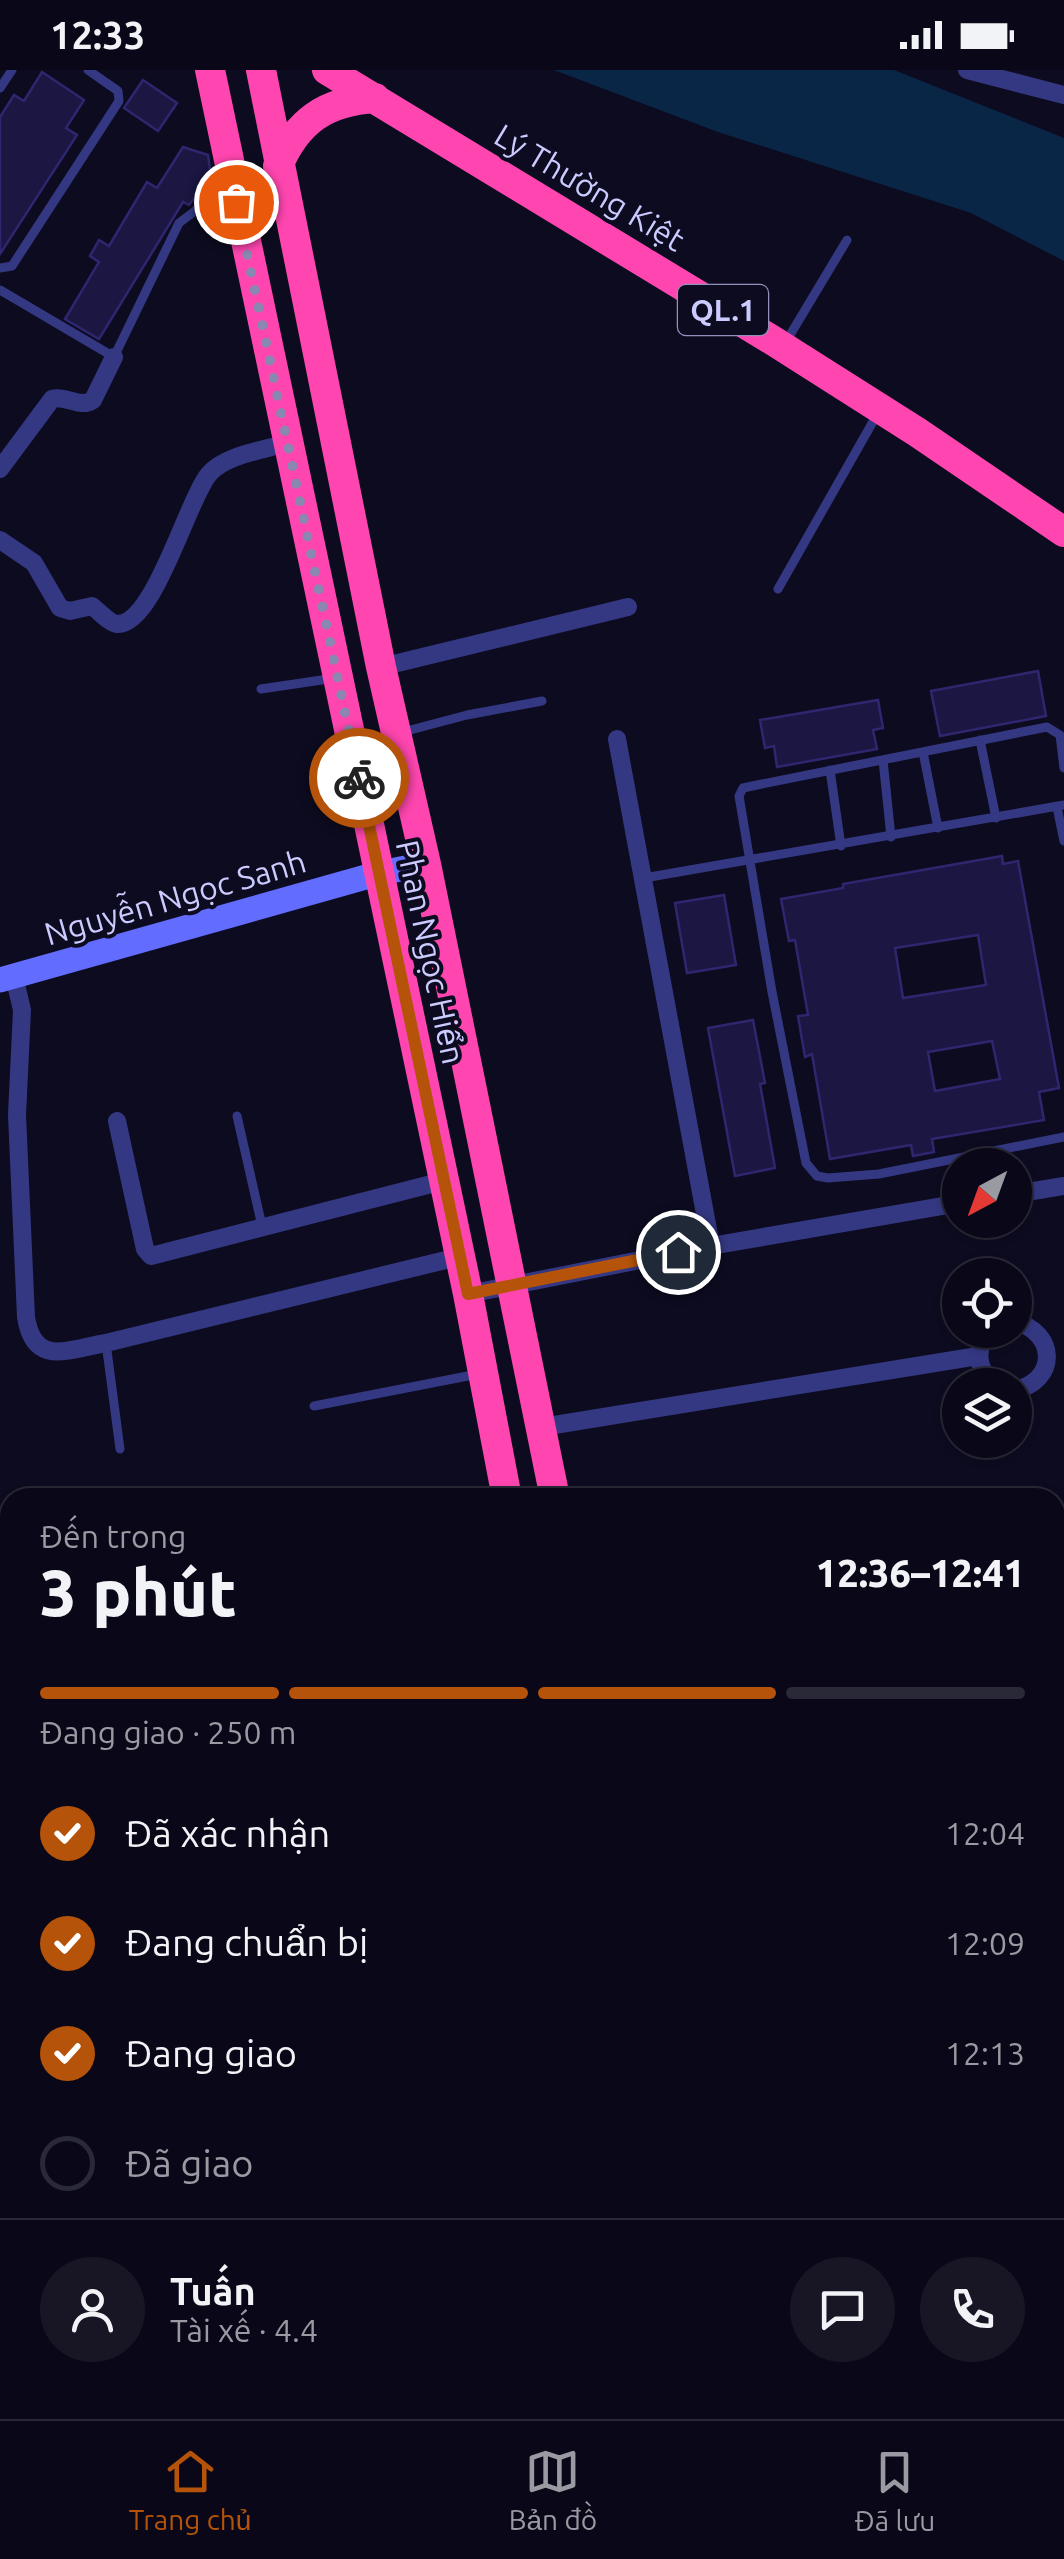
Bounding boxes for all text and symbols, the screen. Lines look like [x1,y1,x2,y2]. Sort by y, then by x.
text: 12:33 [50,14,145,56]
street label: Lý Thường Kiệt [489,116,692,258]
pin [194,160,279,245]
icon: bag [209,175,264,230]
road number: QL.1 [678,285,768,335]
courier [309,728,409,828]
icon: bike [332,751,387,806]
street label: Phan Ngọc Hiển [390,837,472,1067]
street label: Nguyễn Ngọc Sanh [40,841,310,952]
north arrow [942,1148,1032,1238]
map controls [942,1148,1032,1458]
pin [636,1210,721,1295]
icon: home [651,1225,706,1280]
button: locate [942,1258,1032,1348]
button: layers [942,1368,1032,1458]
text: Đến trong [40,1518,186,1554]
text: 12:36–12:41 [816,1552,1025,1594]
text: 3 phút [40,1555,237,1628]
text: Đang giao · 250 m [40,1714,296,1750]
icon: check [40,1806,95,1861]
text: Đã xác nhận [125,1812,330,1854]
text: 12:04 [945,1815,1025,1851]
icon: check [40,1916,95,1971]
text: Đang chuẩn bị [125,1921,368,1963]
text: 12:09 [945,1925,1025,1961]
icon: check [40,2026,95,2081]
text: Đang giao [125,2032,297,2074]
text: 12:13 [945,2035,1025,2071]
text: Đã giao [125,2142,253,2184]
button: person [40,2257,145,2362]
button: chat [790,2257,895,2362]
button: phone [920,2257,1025,2362]
text: Tuấn [170,2270,256,2312]
text: Tài xế · 4.4 [170,2312,318,2348]
tab: Trang chủ [129,2444,251,2537]
tab: Bản đồ [509,2444,597,2537]
tab: Đã lưu [855,2445,935,2536]

